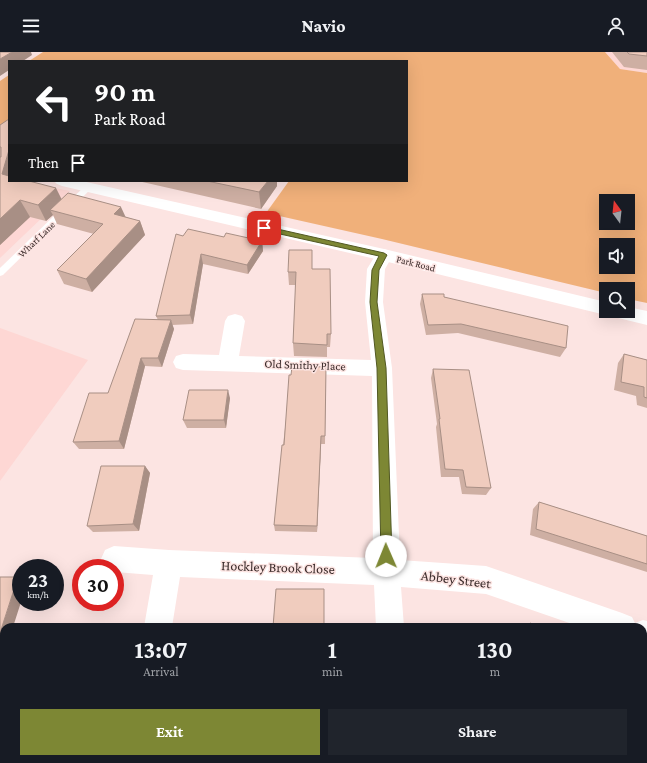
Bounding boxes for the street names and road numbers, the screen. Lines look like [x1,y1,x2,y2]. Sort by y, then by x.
street label: Wharf Lane [16,219,57,260]
street label: Park Road [395,253,437,274]
street label: Old Smithy Place [264,357,346,373]
street label: Hockley Brook Close [221,557,335,577]
street label: Abbey Street [420,567,492,591]

